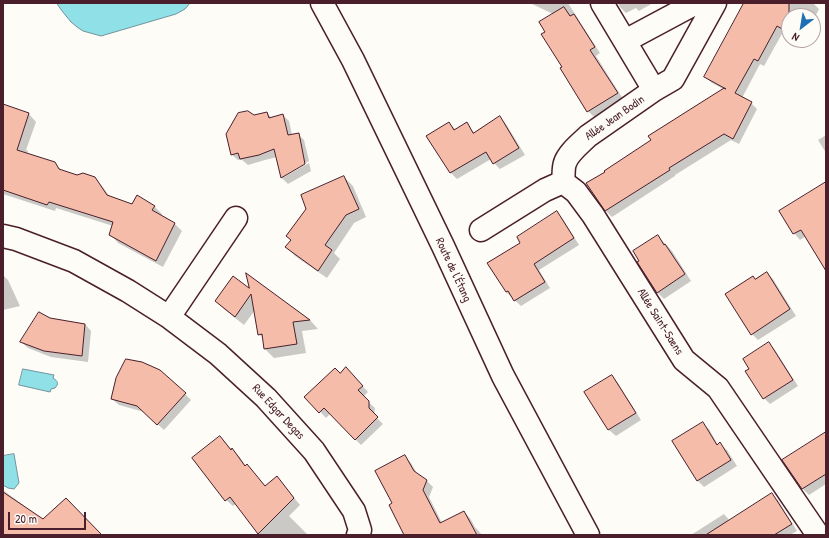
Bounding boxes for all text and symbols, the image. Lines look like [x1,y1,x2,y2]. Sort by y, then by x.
north arrow [781,8,821,48]
text: N [789,30,801,45]
street label: Allée Jean Bodin [583,92,647,144]
street label: Route de l'Étang [432,236,474,304]
street label: Allée Saint-Saens [634,286,686,358]
street label: Rue Edgar Degas [249,381,307,443]
scale bar [10,504,88,530]
text: 20 m [15,510,37,527]

